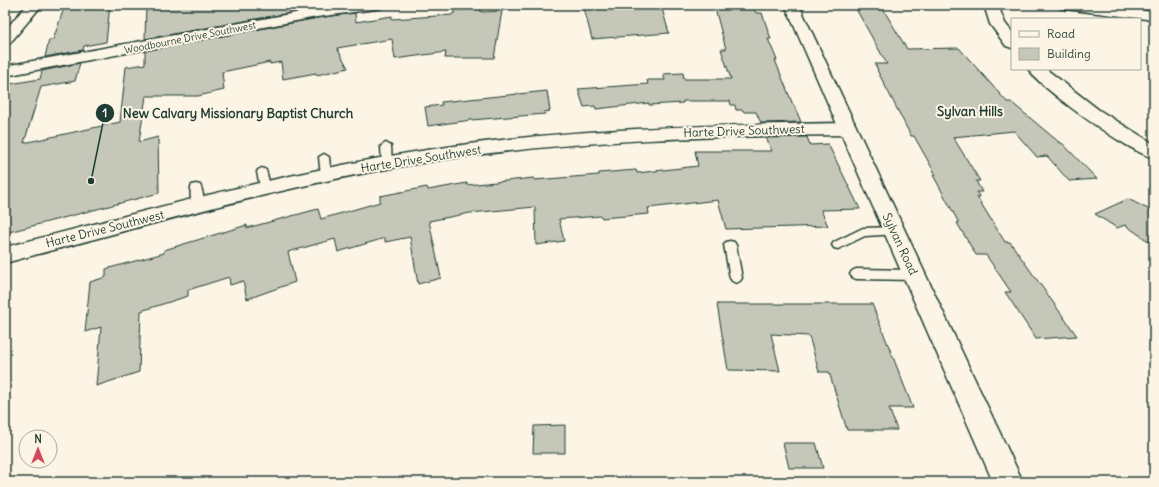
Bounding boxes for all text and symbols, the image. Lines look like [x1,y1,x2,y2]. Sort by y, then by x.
street label: Woodbourne Drive Southwest [123,18,258,57]
legend [1011,18,1141,70]
text: Road [1047,26,1075,41]
text: Building [1047,46,1091,61]
callout: New Calvary Missionary Baptist Church [95,101,362,126]
district label: Sylvan Hills [937,103,1003,120]
text: 1 [103,105,107,120]
text: New Calvary Missionary Baptist Church [123,105,354,122]
street label: Harte Drive Southwest [683,121,805,140]
street label: Harte Drive Southwest [360,142,482,175]
street label: Harte Drive Southwest [44,207,166,250]
street label: Sylvan Road [880,210,921,277]
north arrow [18,429,58,469]
text: N [34,432,42,446]

